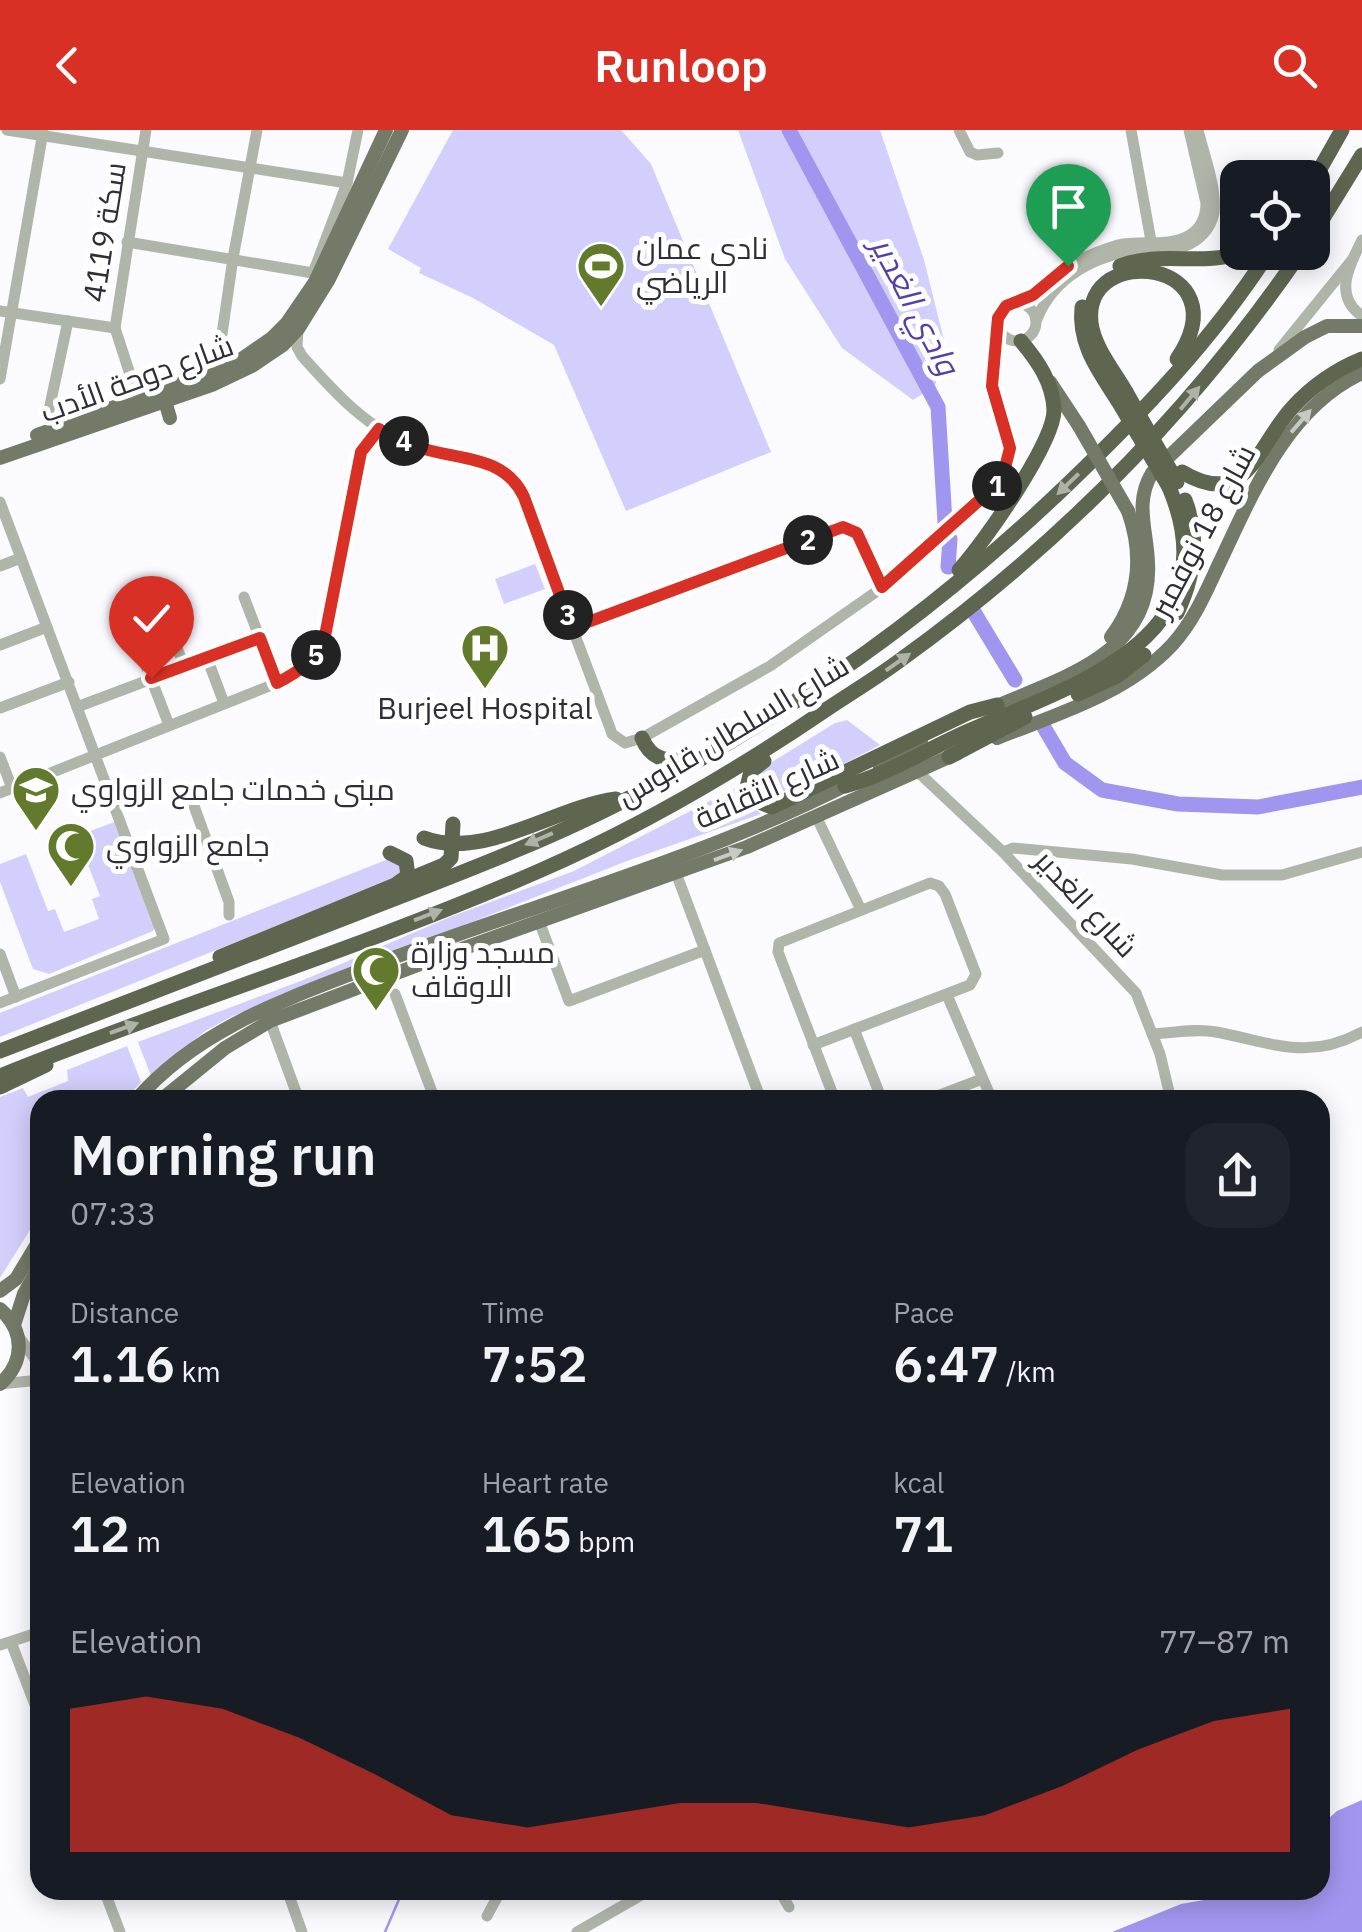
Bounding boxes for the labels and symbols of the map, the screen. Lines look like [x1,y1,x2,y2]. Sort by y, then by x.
street label: سكة 4119 [73,159,134,304]
pin [1026,164,1111,267]
water label: وادي الغدير [856,226,971,387]
place label: نادي عمان الرياضي [636,228,768,305]
sports icon: نادي عمان الرياضي [575,240,627,308]
street label: شارع دوحة الأدب [35,325,239,432]
one-way arrow [1179,385,1200,410]
one-way arrow [1290,409,1312,434]
pin: 4 [379,416,429,466]
street label: شارع 18 نوفمبر [1139,437,1265,626]
pin: 1 [972,461,1022,511]
one-way arrow [1056,472,1080,495]
pin: 2 [783,515,833,565]
pin [109,576,194,679]
pin: 3 [543,590,593,640]
hospital icon: Burjeel Hospital [459,622,511,690]
pin: 5 [291,630,341,680]
street label: شارع السلطان قابوس [609,645,856,816]
one-way arrow [884,653,911,672]
place label: Burjeel Hospital [377,688,593,727]
street label: شارع الثقافة [688,739,845,839]
school or university icon: مبنى خدمات جامع الزواوي [10,764,62,832]
place label: مبنى خدمات جامع الزواوي [71,769,395,813]
mosque icon: جامع الزواوي [45,820,97,888]
place label: جامع الزواوي [106,825,270,869]
one-way arrow [524,831,554,847]
street label: شارع الغدير [1024,839,1147,967]
one-way arrow [713,847,743,862]
one-way arrow [414,907,444,923]
place label: مسجد وزارة الاوقاف [411,932,555,1005]
mosque icon: مسجد وزارة الاوقاف [350,944,402,1012]
one-way arrow [109,1020,139,1035]

